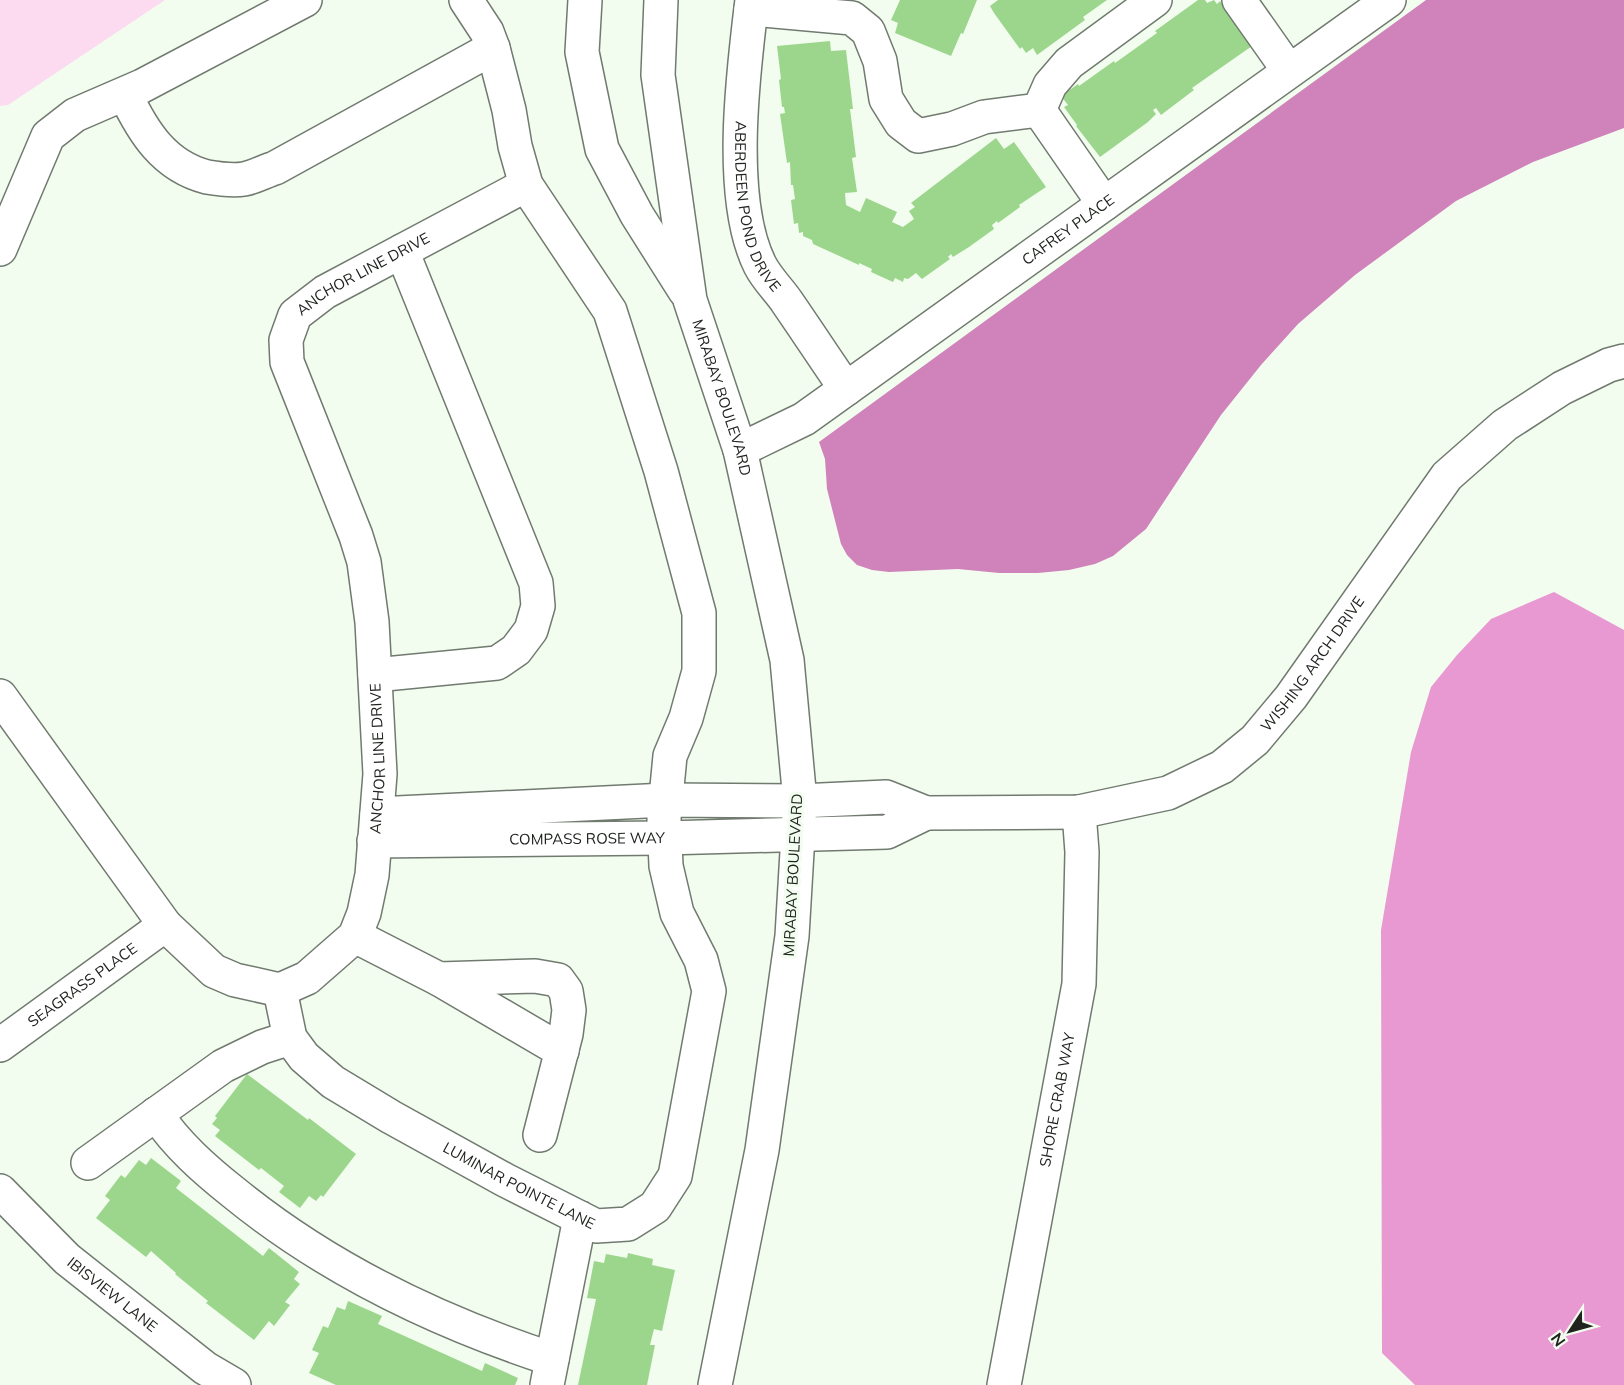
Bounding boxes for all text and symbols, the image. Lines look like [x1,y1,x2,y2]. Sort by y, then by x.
street label: ABERDEEN POND DRIVE [731,121,785,295]
street label: CAFREY PLACE [1018,190,1118,269]
street label: ANCHOR LINE DRIVE [292,228,433,320]
street label: MIRABAY BOULEVARD [688,317,755,477]
street label: WISHING ARCH DRIVE [1256,592,1368,735]
street label: ANCHOR LINE DRIVE [365,683,389,834]
street label: MIRABAY BOULEVARD [779,793,806,957]
street label: COMPASS ROSE WAY [509,828,666,849]
street label: SEAGRASS PLACE [24,938,141,1031]
street label: SHORE CRAB WAY [1035,1030,1079,1169]
street label: LUMINAR POINTE LANE [440,1138,599,1233]
street label: IBISVIEW LANE [63,1253,162,1336]
north arrow [1540,1301,1600,1361]
text: N [1546,1329,1570,1351]

